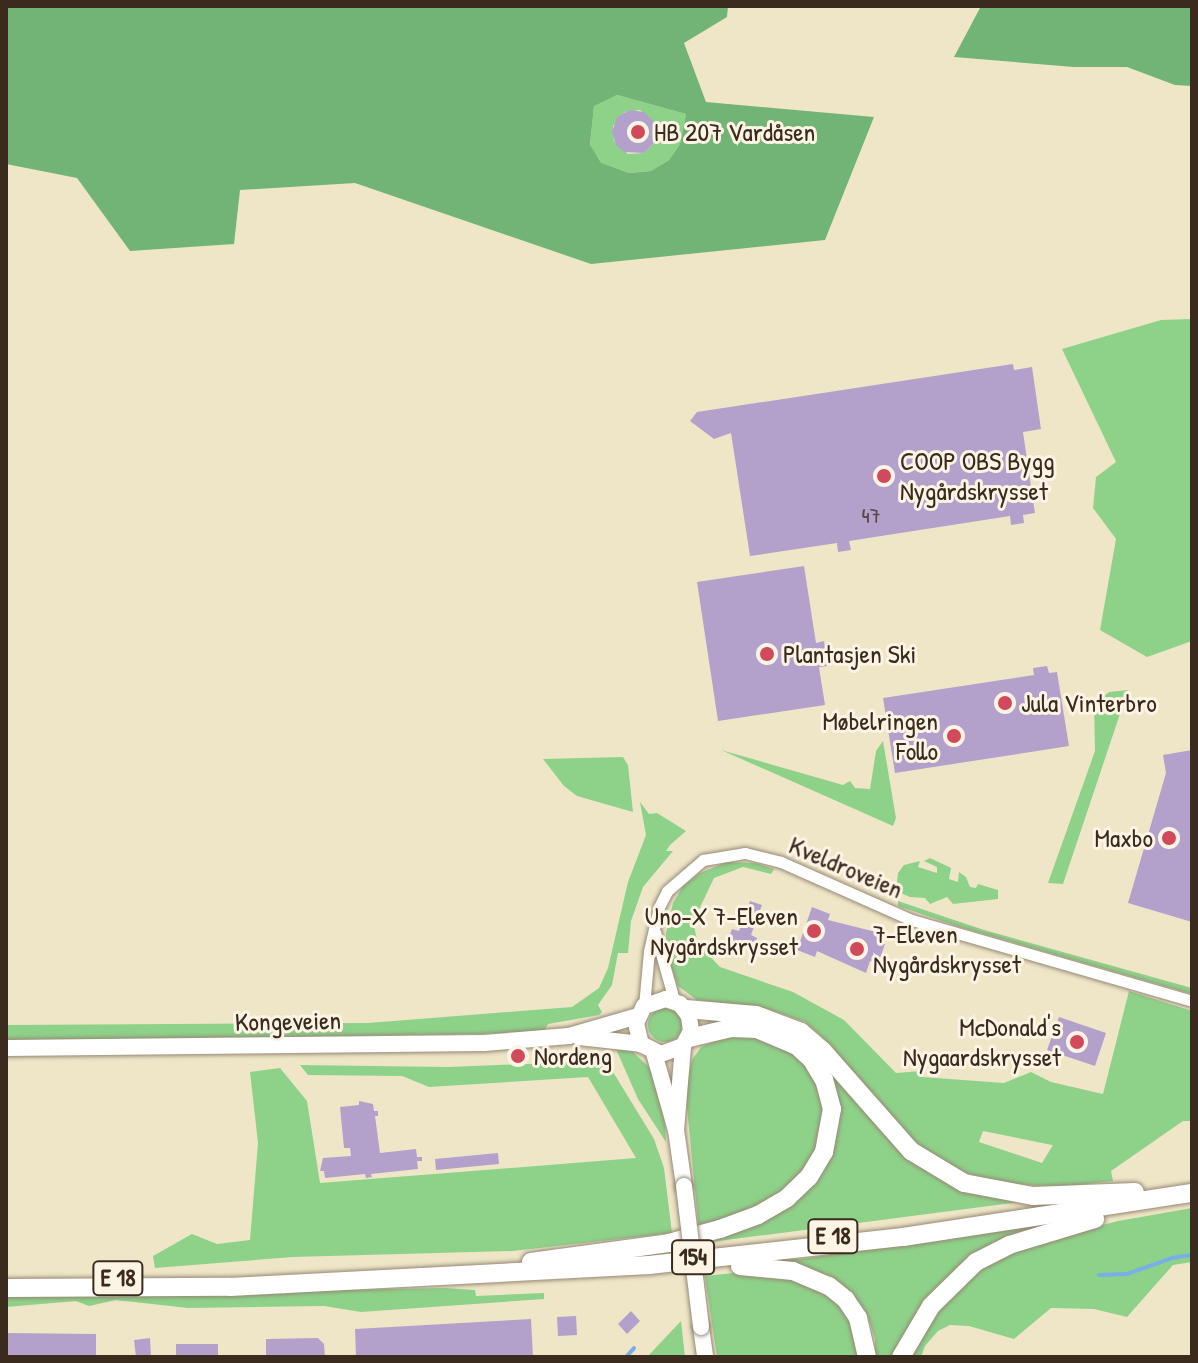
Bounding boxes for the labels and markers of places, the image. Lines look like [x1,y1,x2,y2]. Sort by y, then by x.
place label: HB 207 Vardåsen [654,116,815,148]
marker: HB 207 Vardåsen [629,123,647,141]
place label: COOP OBS Bygg Nygårdskrysset [900,445,1055,506]
marker: COOP OBS Bygg Nygårdskrysset [875,467,893,485]
place label: Plantasjen Ski [783,638,916,670]
marker: Plantasjen Ski [758,645,776,663]
place label: Jula Vinterbro [1021,687,1157,719]
marker: Jula Vinterbro [996,694,1014,712]
place label: Møbelringen Follo [822,705,938,766]
marker: Møbelringen Follo [945,727,963,745]
place label: Maxbo [1095,822,1153,854]
marker: Maxbo [1160,829,1178,847]
place label: Uno-X 7-Eleven Nygårdskrysset [645,900,798,962]
place label: 7-Eleven Nygårdskrysset [873,918,1021,980]
marker: Uno-X 7-Eleven Nygårdskrysset [805,922,823,940]
marker: 7-Eleven Nygårdskrysset [848,940,866,958]
place label: McDonald's Nygaardskrysset [903,1011,1061,1072]
marker: McDonald's Nygaardskrysset [1068,1033,1086,1051]
place label: Nordeng [534,1040,612,1072]
marker: Nordeng [509,1047,527,1065]

